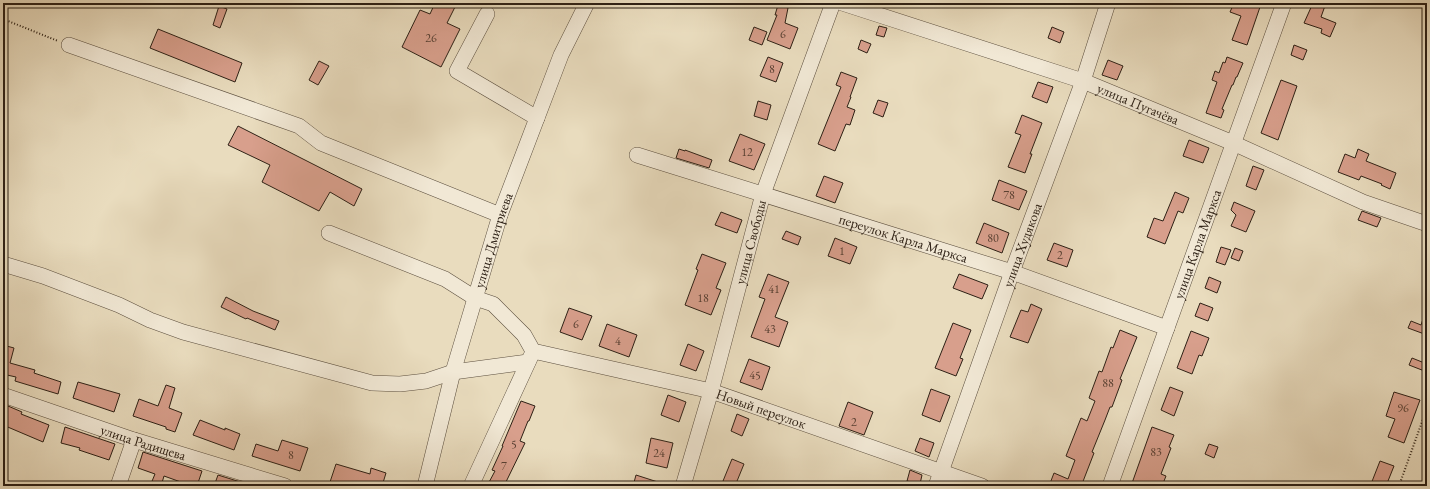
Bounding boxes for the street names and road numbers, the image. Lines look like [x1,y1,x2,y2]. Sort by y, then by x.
street label: улица Пугачёва [1095,79,1182,129]
street label: улица Карла Маркса [1169,187,1225,301]
street label: улица Дмитриева [470,190,517,290]
street label: улица Свободы [731,198,770,286]
street label: улица Худякова [998,200,1046,289]
street label: переулок Карла Маркса [837,210,970,267]
street label: Новый переулок [714,384,809,433]
street label: улица Радищева [98,420,188,464]

